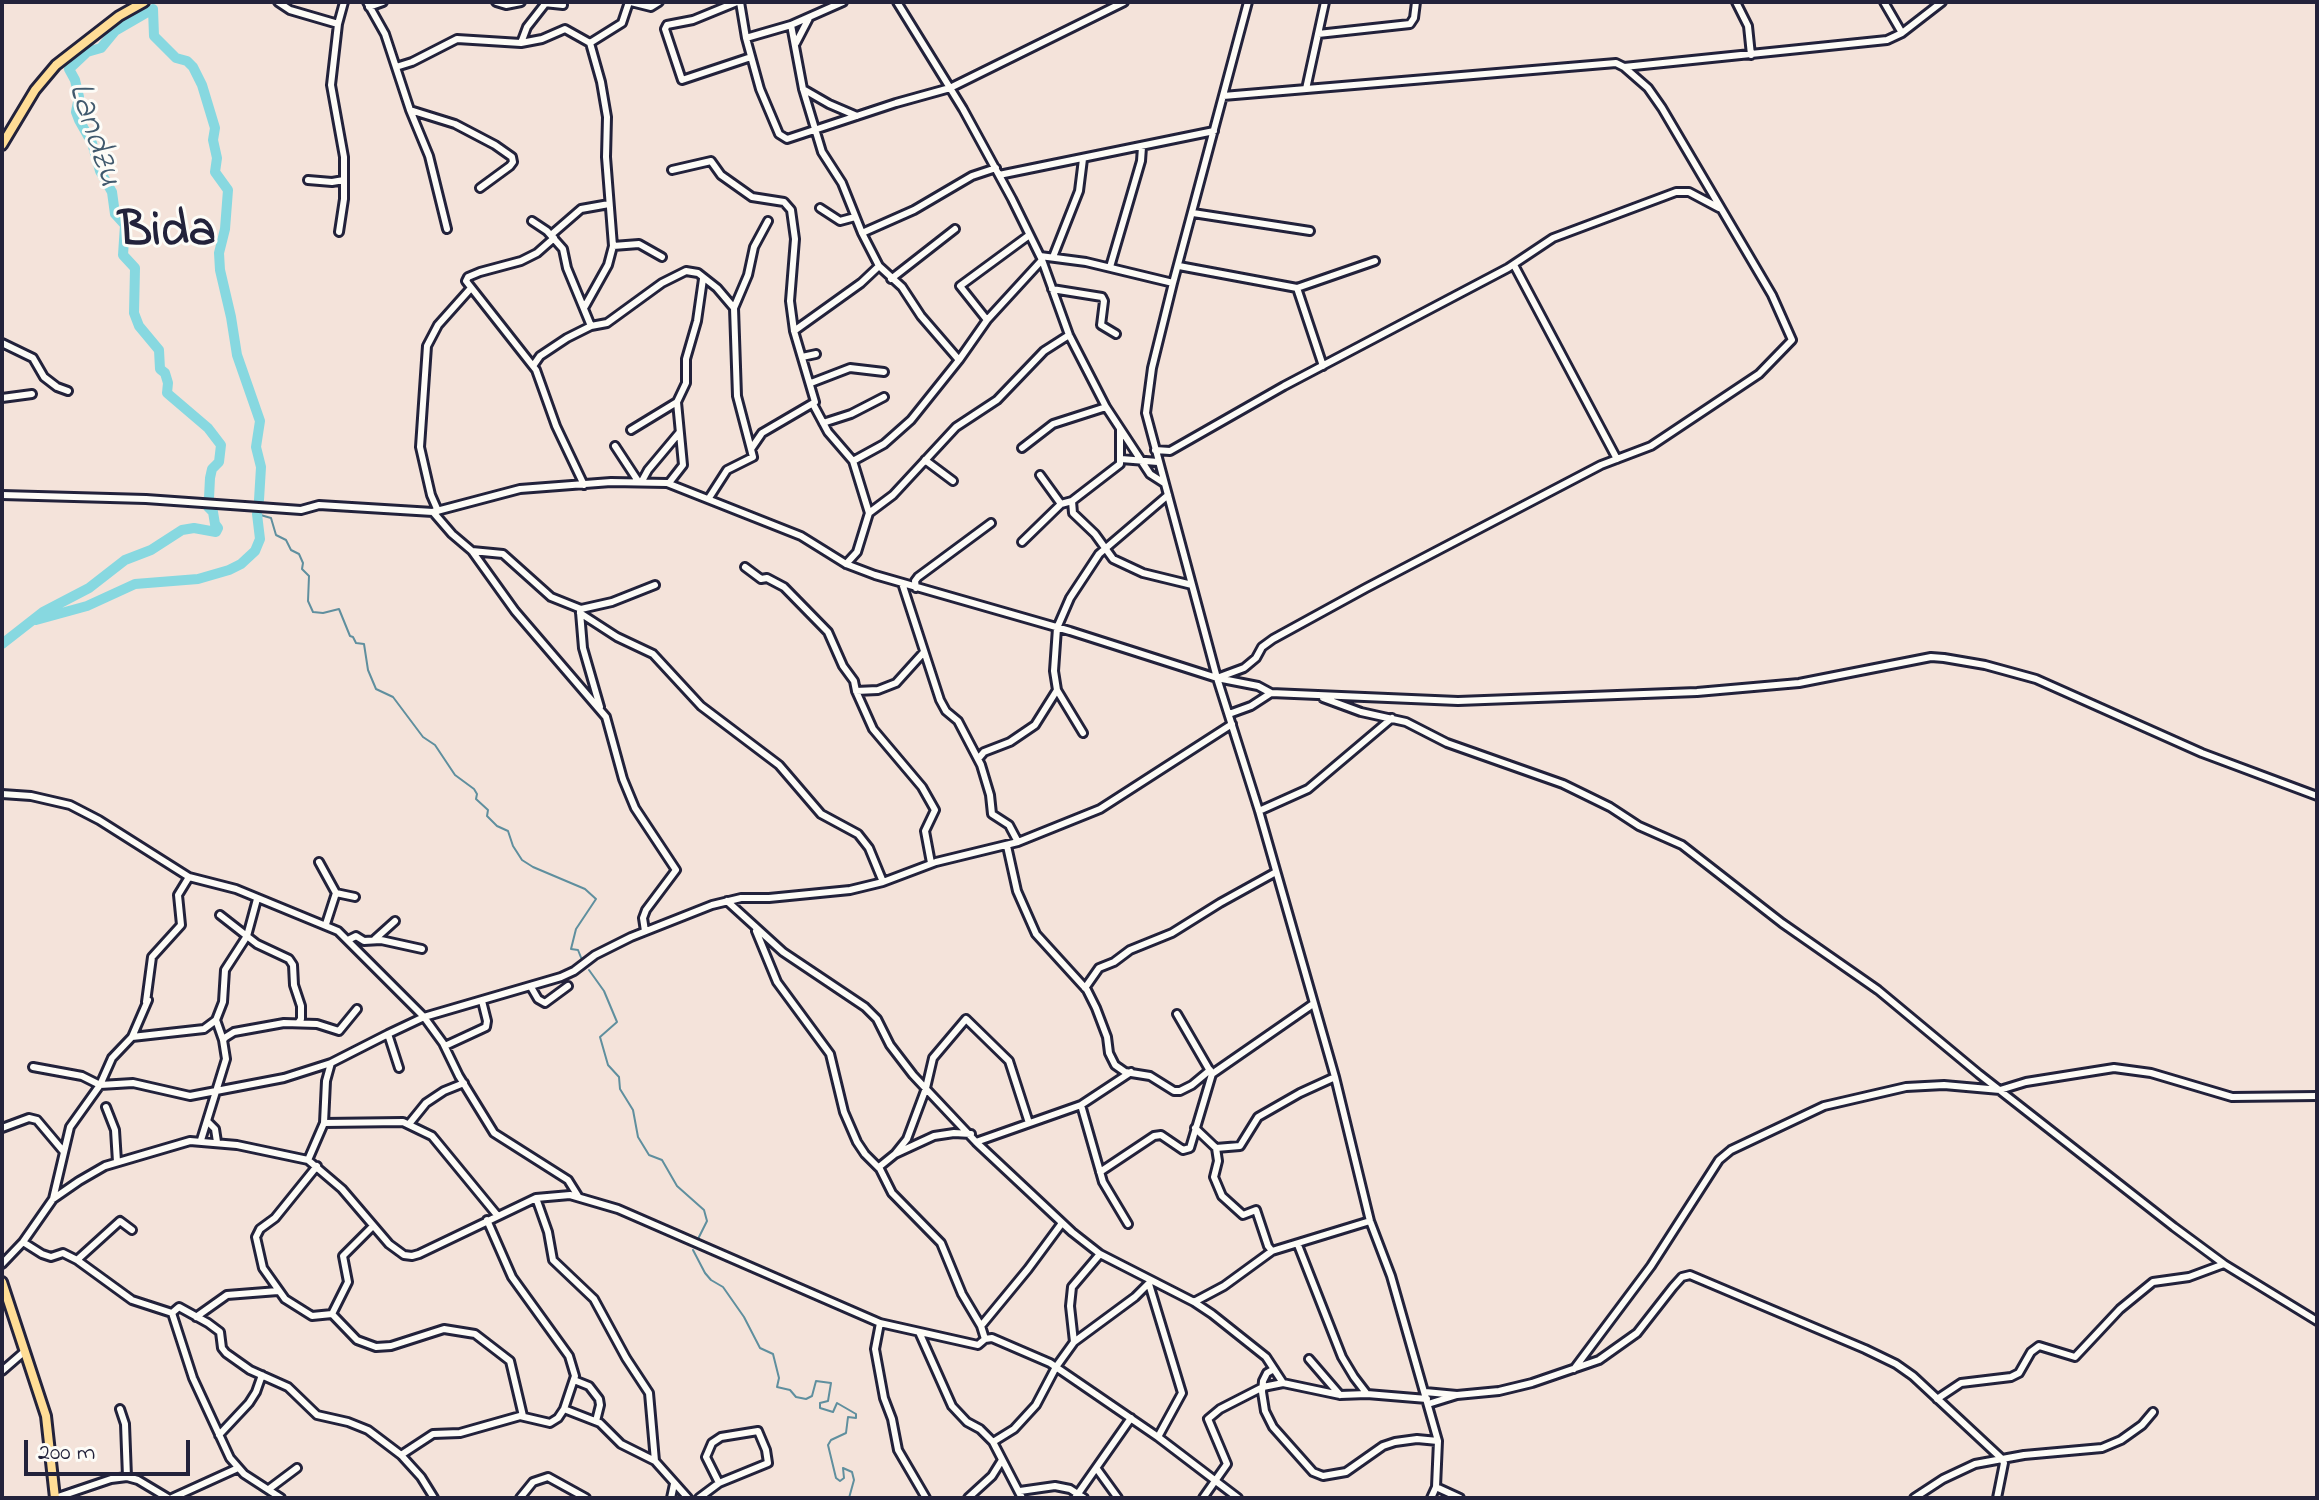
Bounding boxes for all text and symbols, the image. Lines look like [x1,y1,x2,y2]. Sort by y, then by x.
water label: Landzu [55,78,129,192]
district label: Bida [118,206,216,266]
scale bar [28,1424,194,1474]
text: 200 m [38,1436,95,1471]

